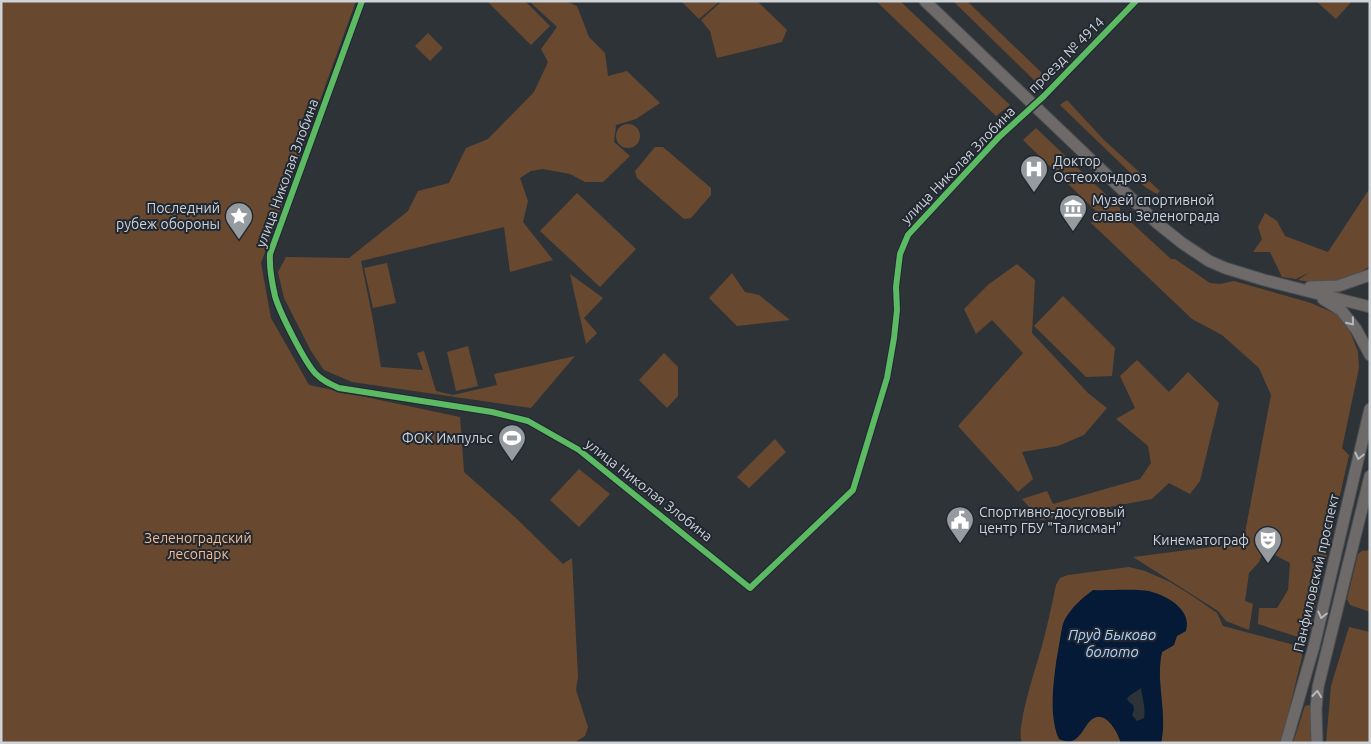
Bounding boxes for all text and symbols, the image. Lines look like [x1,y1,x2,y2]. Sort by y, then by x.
street label: проезд № 4914 [1025,14,1107,96]
street label: улица Николая Злобина [253,97,321,249]
street label: улица Николая Злобина [898,103,1018,227]
place label: Доктор Остеохондроз [1053,153,1147,185]
hospital icon: Доктор Остеохондроз [1019,154,1049,193]
place label: Музей спортивной славы Зеленограда [1092,192,1220,224]
museum icon: Музей спортивной славы Зеленограда [1058,193,1088,232]
place label: Последний рубеж обороны [116,200,220,232]
place icon: Последний рубеж обороны [224,201,254,240]
one-way arrow [1345,316,1353,325]
sports icon: ФОК Импульс [497,423,527,462]
place label: ФОК Импульс [402,430,493,446]
street label: улица Николая Злобина [582,435,716,545]
one-way arrow [1354,452,1365,461]
street label: Панфиловский проспект [1290,492,1342,654]
place label: Спортивно-досуговый центр ГБУ "Талисман" [979,504,1125,536]
public building icon: Спортивно-досуговый центр ГБУ "Талисман" [945,505,975,544]
theatre icon: Кинематограф [1253,525,1283,564]
park label: Зеленоградский лесопарк [144,530,252,562]
place label: Кинематограф [1153,532,1249,548]
one-way arrow [1317,610,1328,619]
water label: Пруд Быково болото [1068,626,1156,660]
one-way arrow [1311,690,1322,698]

